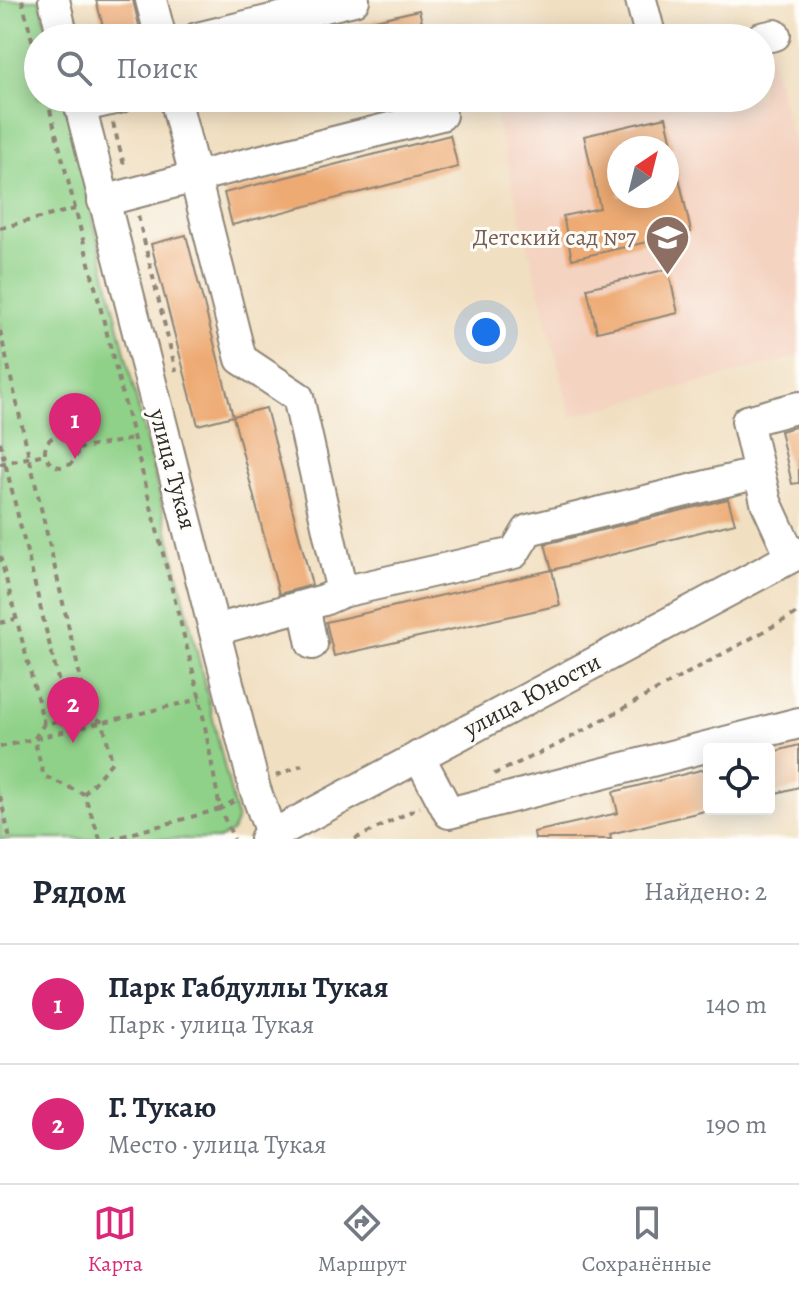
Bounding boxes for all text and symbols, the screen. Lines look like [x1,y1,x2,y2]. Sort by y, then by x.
search box [24,24,775,112]
icon: search [52,46,96,90]
text: Поиск [116,48,198,88]
north arrow [607,136,679,208]
school or university icon: Детский сад №7 [643,213,691,276]
place label: Детский сад №7 [473,221,637,253]
your location [466,312,506,352]
pin: 1 [49,393,101,459]
street label: улица Тукая [141,404,204,533]
street label: улица Юности [457,645,606,745]
pin: 2 [47,677,99,743]
map controls [703,743,775,815]
button: locate [703,743,775,815]
text: Рядом [32,868,126,915]
text: Найдено: 2 [644,874,767,909]
text: Парк Габдуллы Тукая [108,967,389,1007]
text: 1 [53,987,63,1022]
text: 140 m [706,987,767,1022]
text: Парк · улица Тукая [108,1007,314,1042]
text: Г. Тукаю [108,1087,216,1127]
text: 2 [52,1107,64,1142]
text: 190 m [706,1107,767,1142]
text: Место · улица Тукая [108,1127,326,1162]
tab: Карта [87,1201,143,1279]
tab: Маршрут [318,1201,407,1279]
tab: Сохранённые [582,1201,712,1279]

